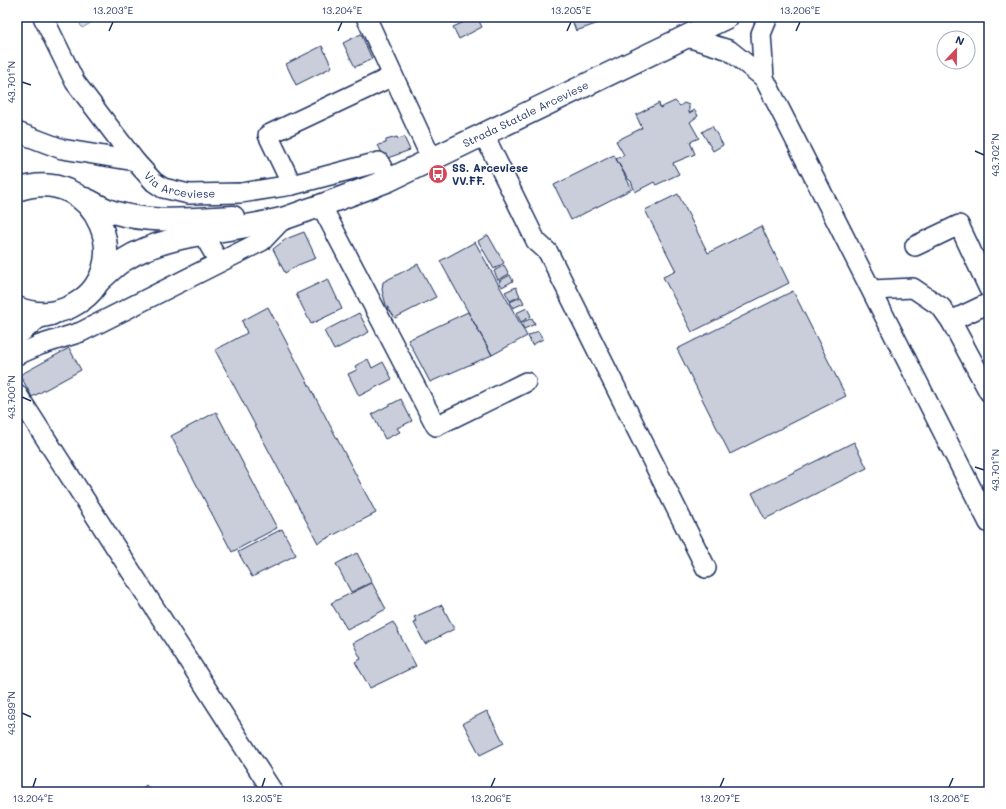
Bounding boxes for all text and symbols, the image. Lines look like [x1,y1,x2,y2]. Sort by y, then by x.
text: 13.203°E [93,3,133,17]
text: 13.204°E [322,3,363,17]
text: 13.205°E [551,3,591,17]
text: 13.206°E [780,3,821,17]
north arrow [936,30,976,70]
text: N [953,32,967,49]
text: 43.701°N [4,61,18,103]
street label: Strada Statale Arceviese [460,77,591,150]
text: 43.702°N [988,133,1002,177]
place label: SS. Arceviese VV.FF. [452,160,528,188]
bus stop icon: SS. Arceviese VV.FF. [427,163,449,185]
street label: Via Arceviese [141,168,216,201]
text: 43.700°N [4,375,18,419]
text: 43.701°N [988,449,1002,491]
text: 43.699°N [4,691,18,735]
text: 13.204°E [13,791,54,805]
text: 13.205°E [242,791,282,805]
text: 13.206°E [471,791,512,805]
text: 13.207°E [700,791,740,805]
text: 13.208°E [929,791,970,805]

